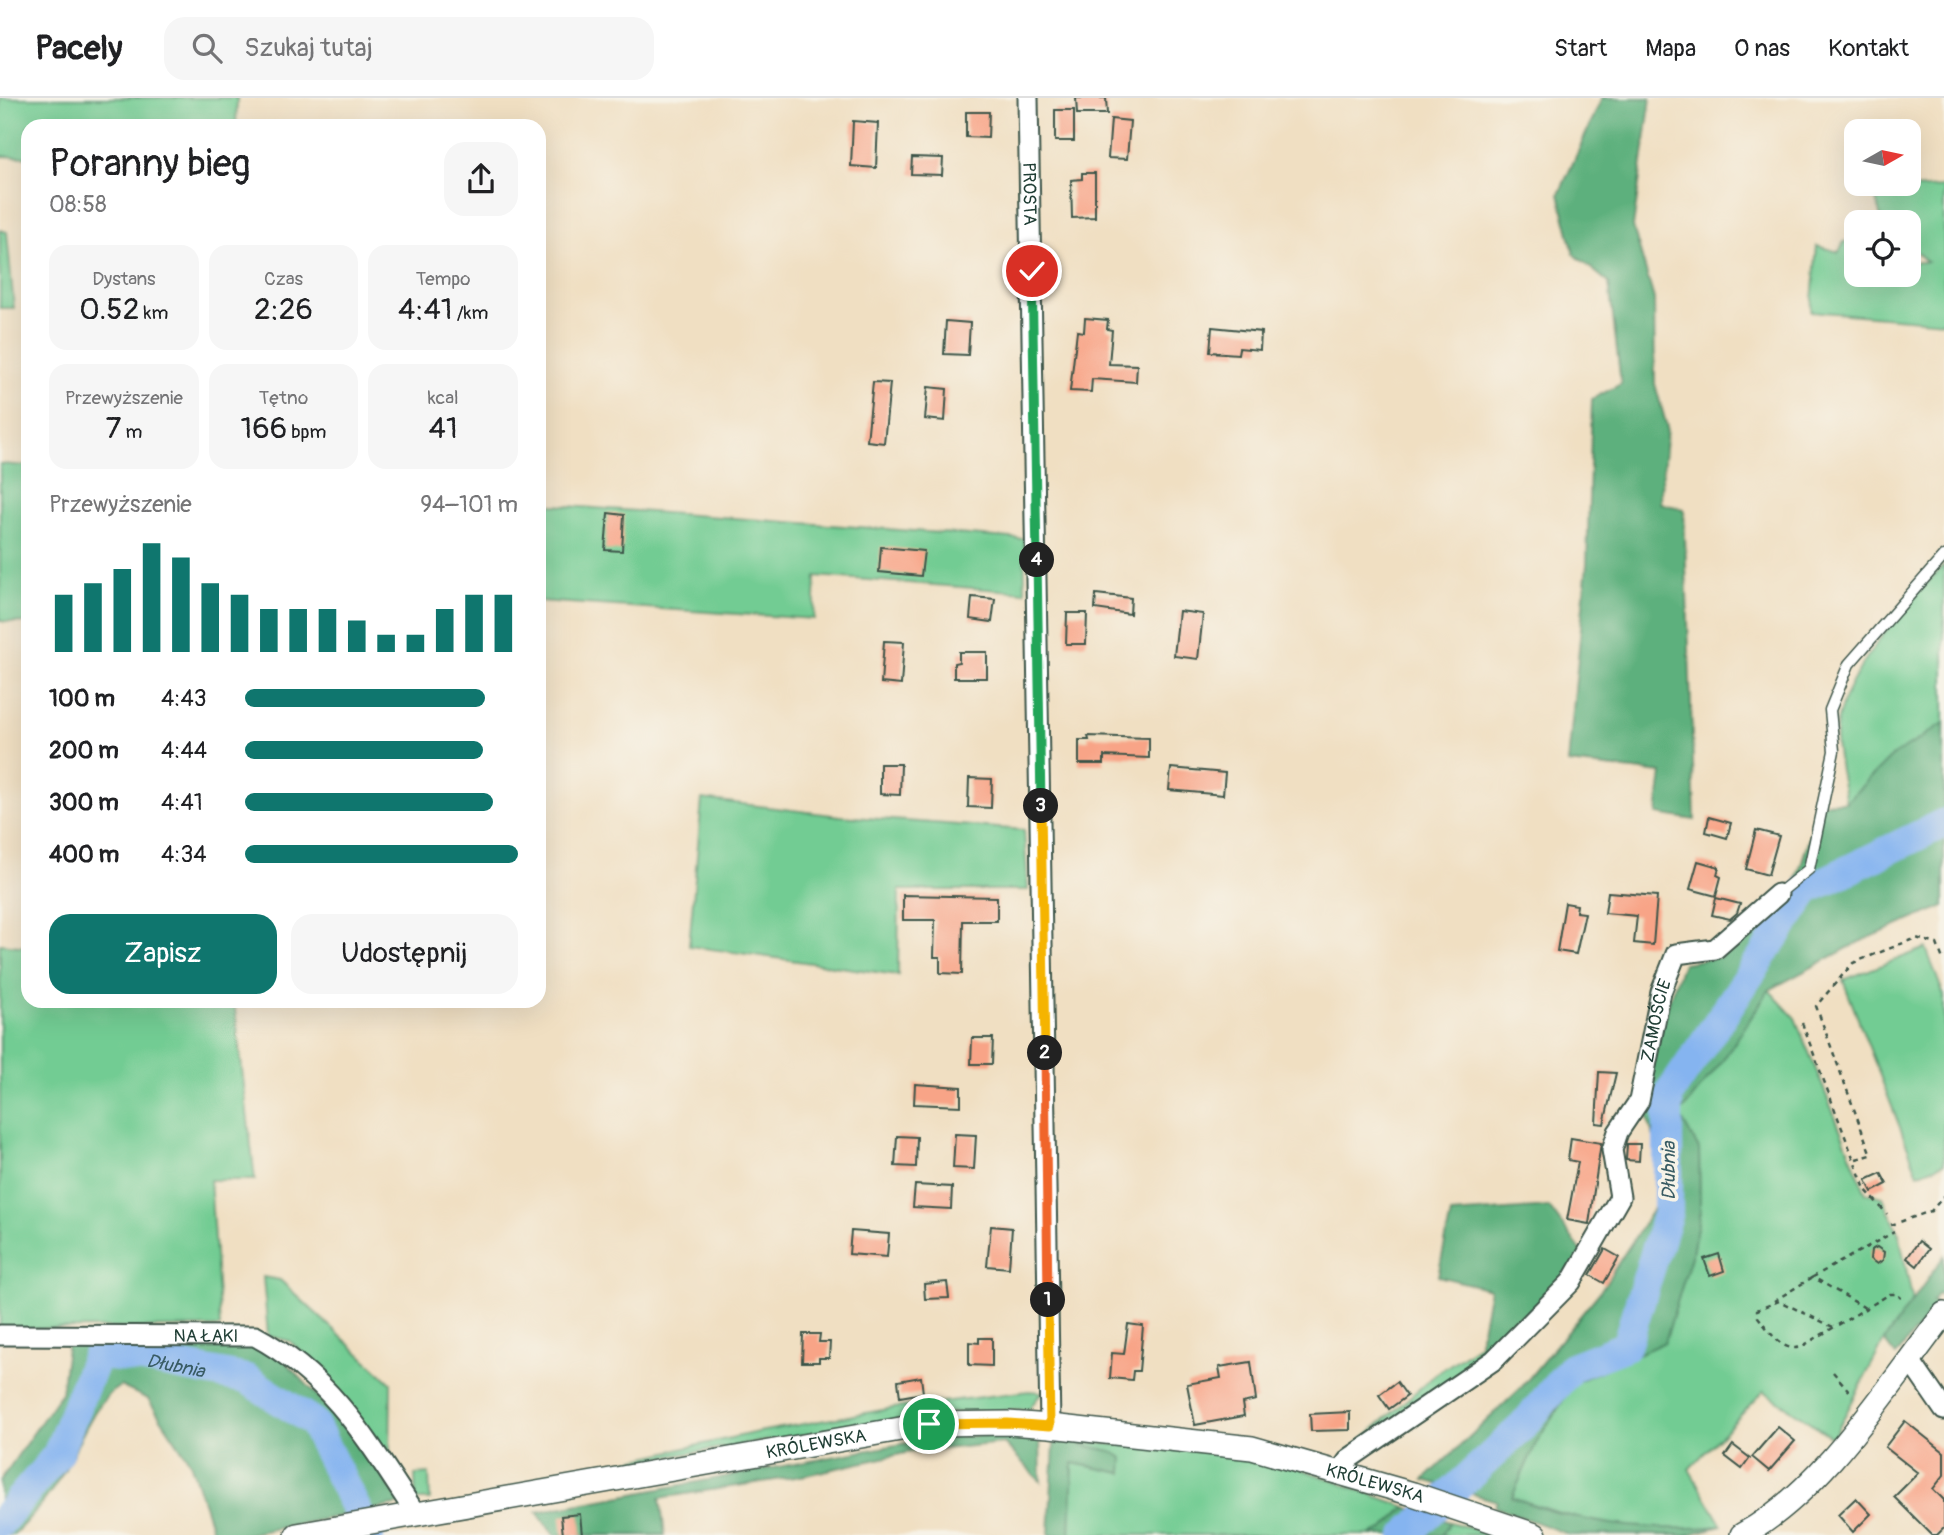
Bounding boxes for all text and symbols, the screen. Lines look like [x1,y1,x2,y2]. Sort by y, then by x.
search box [164,17,654,80]
text: Pacely [35,28,122,69]
icon: search [188,29,226,67]
text: Szukaj tutaj [244,32,373,64]
text: Start [1554,34,1607,63]
text: Mapa [1645,34,1696,63]
text: O nas [1734,34,1790,63]
text: Kontakt [1828,34,1909,63]
north arrow [1844,119,1922,196]
map controls [1844,119,1921,287]
text: Poranny bieg [49,140,250,188]
button: share [444,142,518,216]
street label: PROSTA [1017,162,1041,226]
text: 08:58 [49,190,107,219]
button: locate [1844,210,1921,287]
pin [1002,241,1062,301]
icon: check [1013,252,1051,290]
text: Dystans [92,267,155,291]
text: Czas [264,267,303,291]
text: Tempo [416,267,470,291]
text: 0.52 [79,291,139,328]
text: 2:26 [254,291,313,328]
text: 4:41 [398,291,453,328]
text: km [139,301,168,325]
text: /km [453,301,488,325]
text: Przewyższenie [65,386,183,410]
text: Tętno [259,386,308,410]
text: kcal [428,386,459,410]
text: 7 [105,410,121,447]
text: 166 [241,410,287,447]
text: 41 [429,410,458,447]
text: m [121,420,142,444]
text: bpm [287,420,326,444]
text: Przewyższenie [49,490,192,519]
text: 94–101 m [420,490,518,519]
pin: 4 [1020,542,1054,578]
text: 4 [1031,547,1042,571]
text: 100 m [49,684,115,713]
text: 4:43 [161,684,207,713]
text: 200 m [49,736,119,765]
text: 4:44 [161,736,207,765]
text: 300 m [49,788,119,817]
text: 4:41 [161,788,203,817]
pin: 3 [1024,788,1058,824]
text: 3 [1035,793,1046,817]
text: 400 m [49,840,119,869]
text: 4:34 [161,840,207,869]
button: Zapisz [49,914,277,994]
button: Udostępnij [291,914,518,994]
street label: ZAMOŚCIE [1636,976,1677,1064]
pin: 2 [1028,1035,1062,1070]
text: 2 [1039,1040,1050,1064]
water label: Dłubnia [1657,1141,1681,1200]
pin: 1 [1030,1282,1066,1318]
text: 1 [1044,1287,1051,1311]
street label: NA ŁĄKI [173,1325,239,1348]
water label: Dłubnia [145,1349,208,1384]
pin [899,1394,959,1454]
icon: arrive [910,1405,948,1443]
street label: KRÓLEWSKA [764,1424,868,1464]
street label: KRÓLEWSKA [1323,1459,1427,1509]

